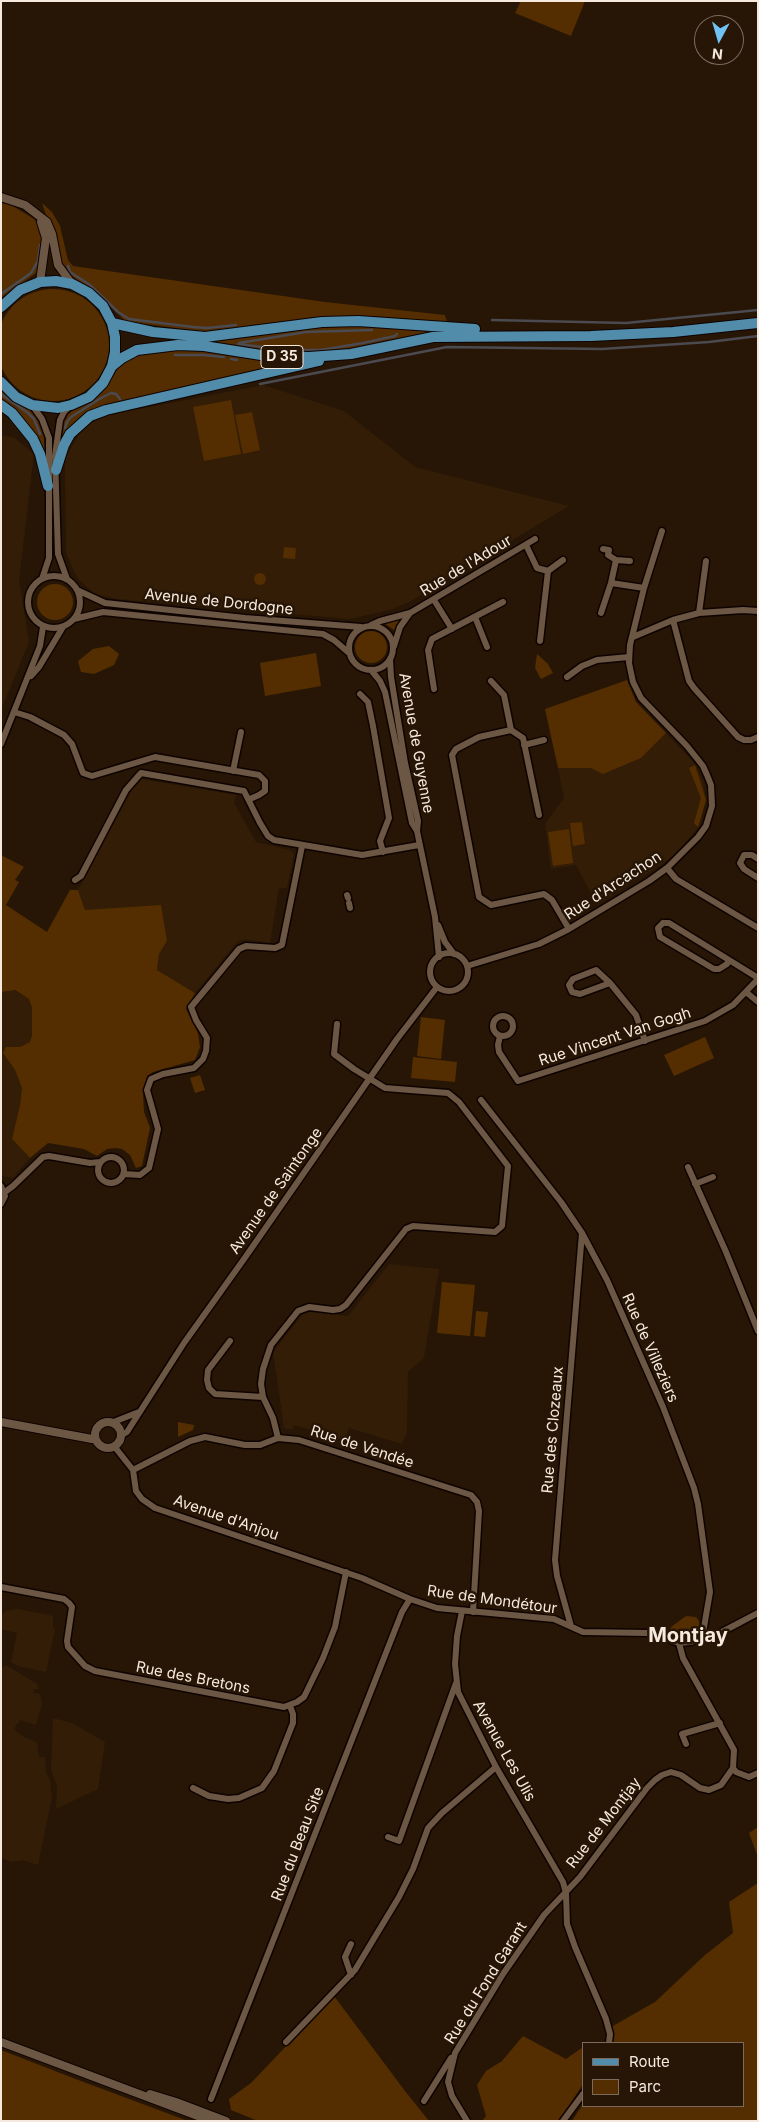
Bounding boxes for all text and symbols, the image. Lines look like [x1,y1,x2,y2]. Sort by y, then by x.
north arrow [694,15,744,65]
text: N [711,45,724,63]
road number: D 35 [261,346,303,368]
street label: Rue de l'Adour [417,532,515,600]
street label: Avenue de Dordogne [144,585,294,619]
street label: Avenue de Guyenne [395,671,437,815]
street label: Rue d'Arcachon [561,848,665,924]
street label: Rue Vincent Van Gogh [537,1004,693,1070]
street label: Avenue de Saintonge [226,1124,326,1258]
street label: Rue de Villeziers [618,1291,682,1405]
street label: Rue des Clozeaux [538,1366,568,1494]
street label: Rue de Vendée [308,1422,416,1472]
street label: Avenue d'Anjou [171,1492,281,1544]
street label: Rue de Mondétour [426,1582,558,1618]
district label: Montjay [648,1624,728,1648]
street label: Rue des Bretons [134,1658,252,1698]
street label: Avenue Les Ulis [469,1697,539,1805]
street label: Rue de Montjay [563,1774,645,1872]
street label: Rue du Beau Site [268,1784,328,1904]
street label: Rue du Fond Garant [441,1919,531,2047]
legend [582,2042,744,2107]
text: Route [629,2052,670,2071]
text: Parc [629,2077,661,2096]

